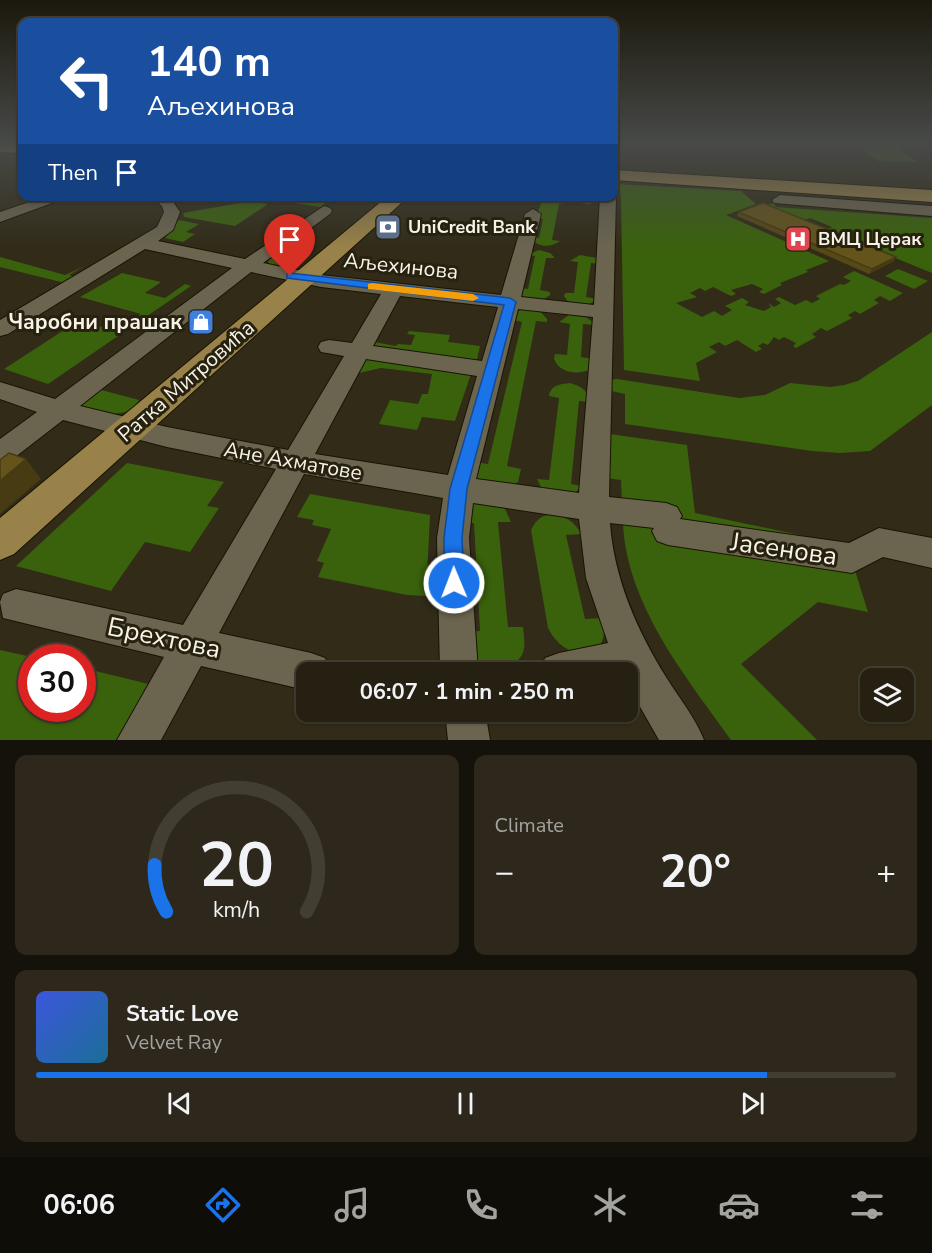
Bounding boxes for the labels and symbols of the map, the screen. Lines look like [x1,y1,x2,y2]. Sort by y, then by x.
bank icon: UniCredit Bank [373,212,403,242]
pin [264,214,315,276]
place label: UniCredit Bank [408,215,535,239]
hospital icon: ВМЦ Церак [783,224,813,254]
place label: ВМЦ Церак [818,227,922,251]
street label: Аљехинова [342,246,460,286]
shop icon: Чаробни прашак [186,307,216,337]
place label: Чаробни прашак [8,308,182,336]
street label: Ратка Митровића [112,314,260,448]
street label: Ане Ахматове [222,435,364,487]
street label: Јасенова [728,524,839,574]
position arrow [422,551,486,615]
street label: Брехтова [104,609,224,667]
speed limit sign: 30 [18,644,96,722]

